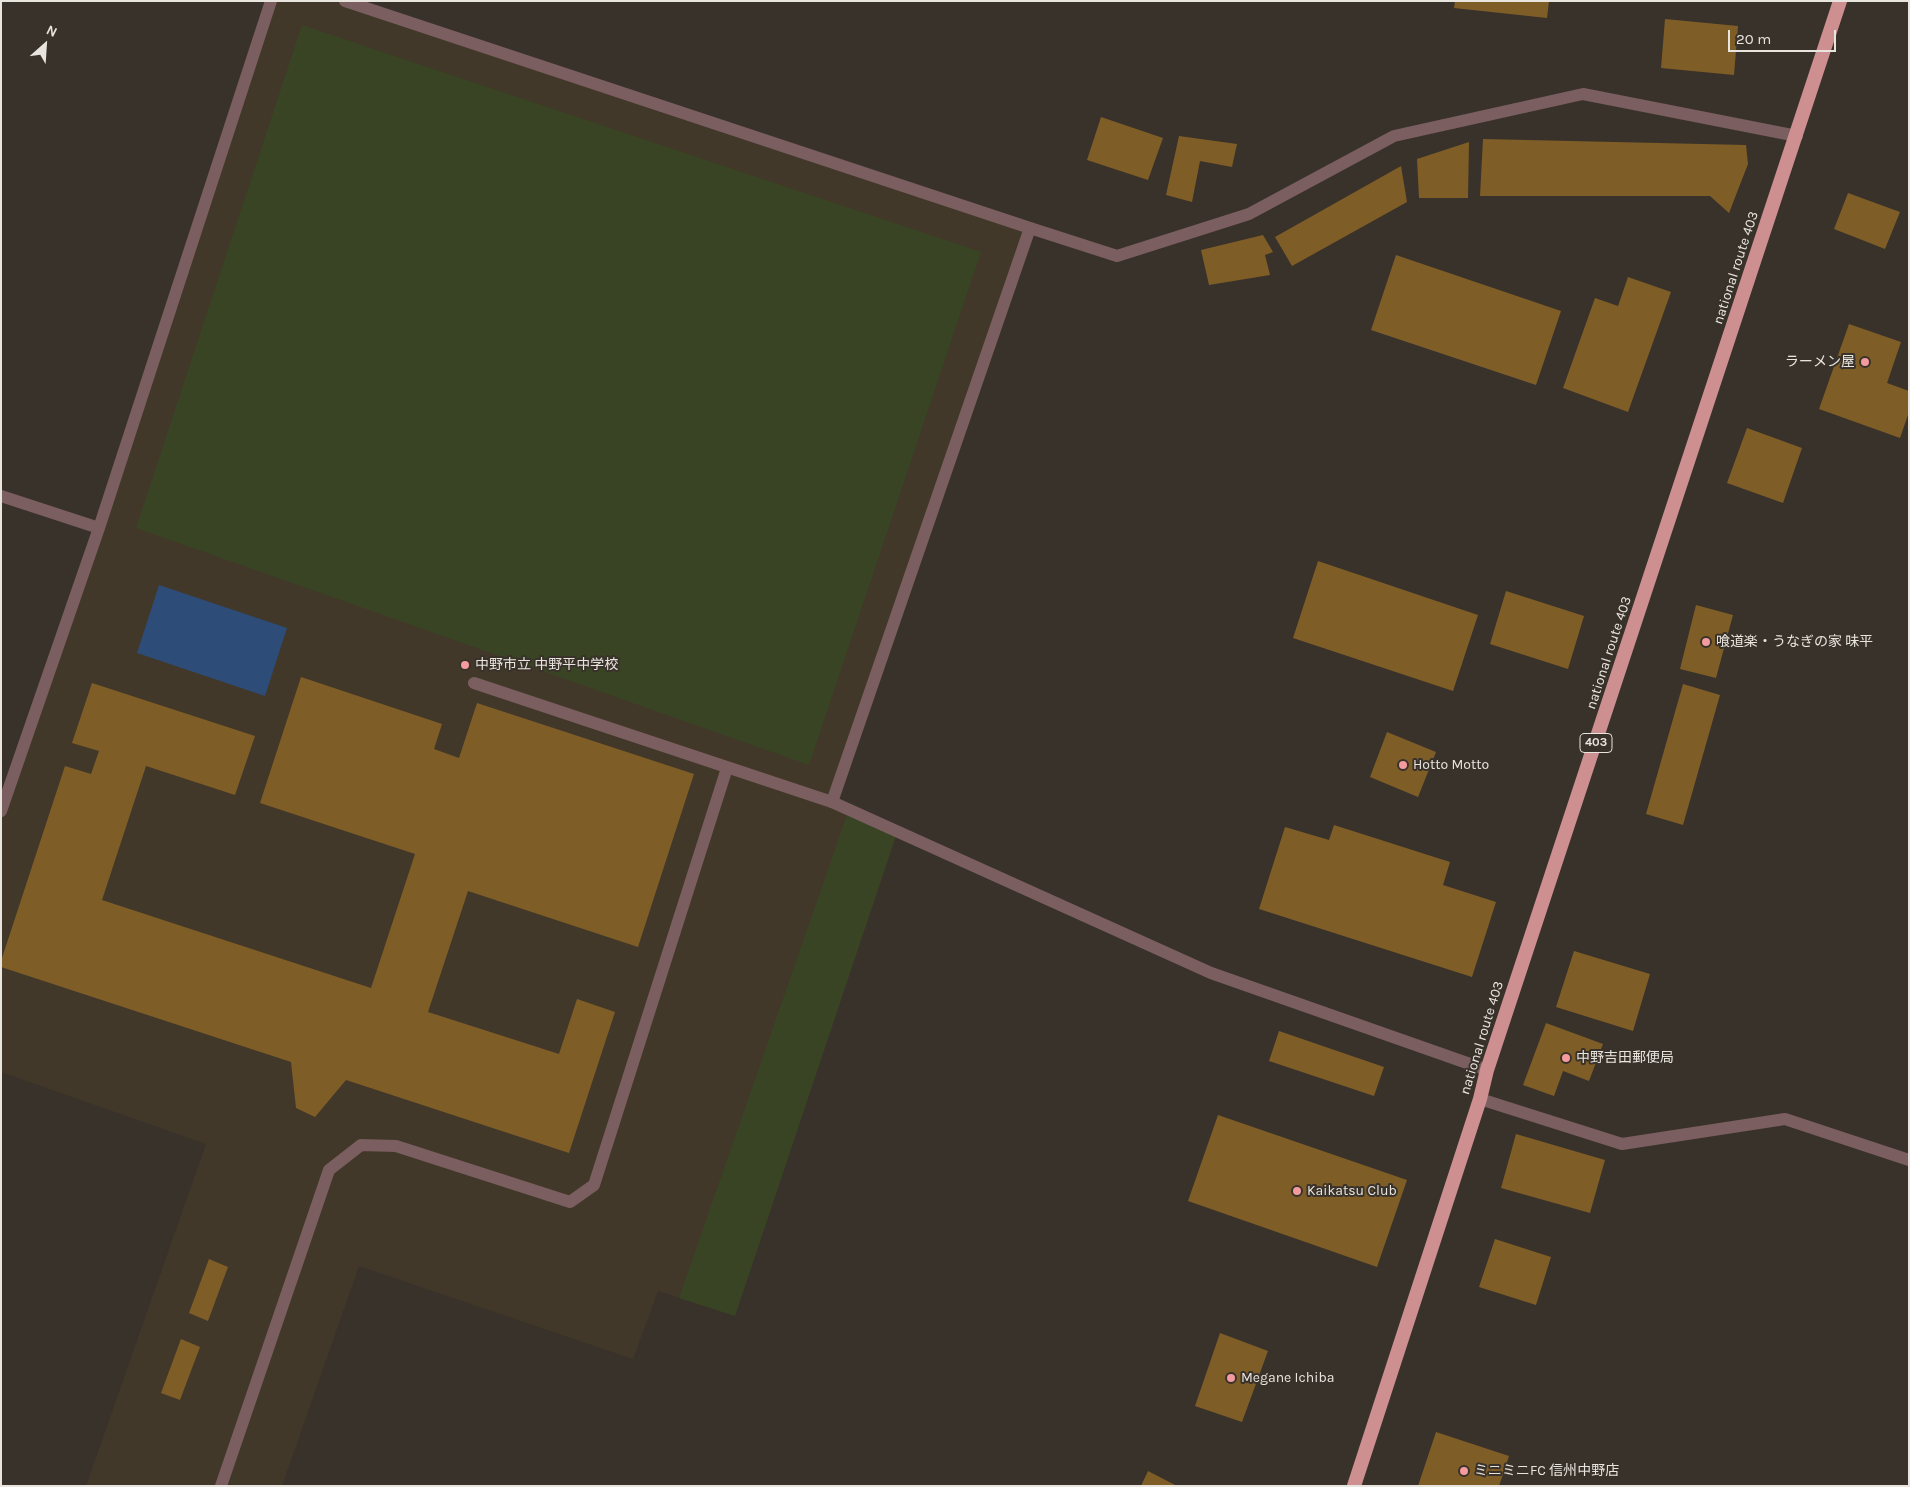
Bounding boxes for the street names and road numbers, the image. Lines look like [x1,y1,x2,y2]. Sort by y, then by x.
street label: national route 403 [1710,209,1762,327]
street label: national route 403 [1583,594,1635,712]
road number: 403 [1580,734,1612,752]
street label: national route 403 [1457,979,1507,1097]

